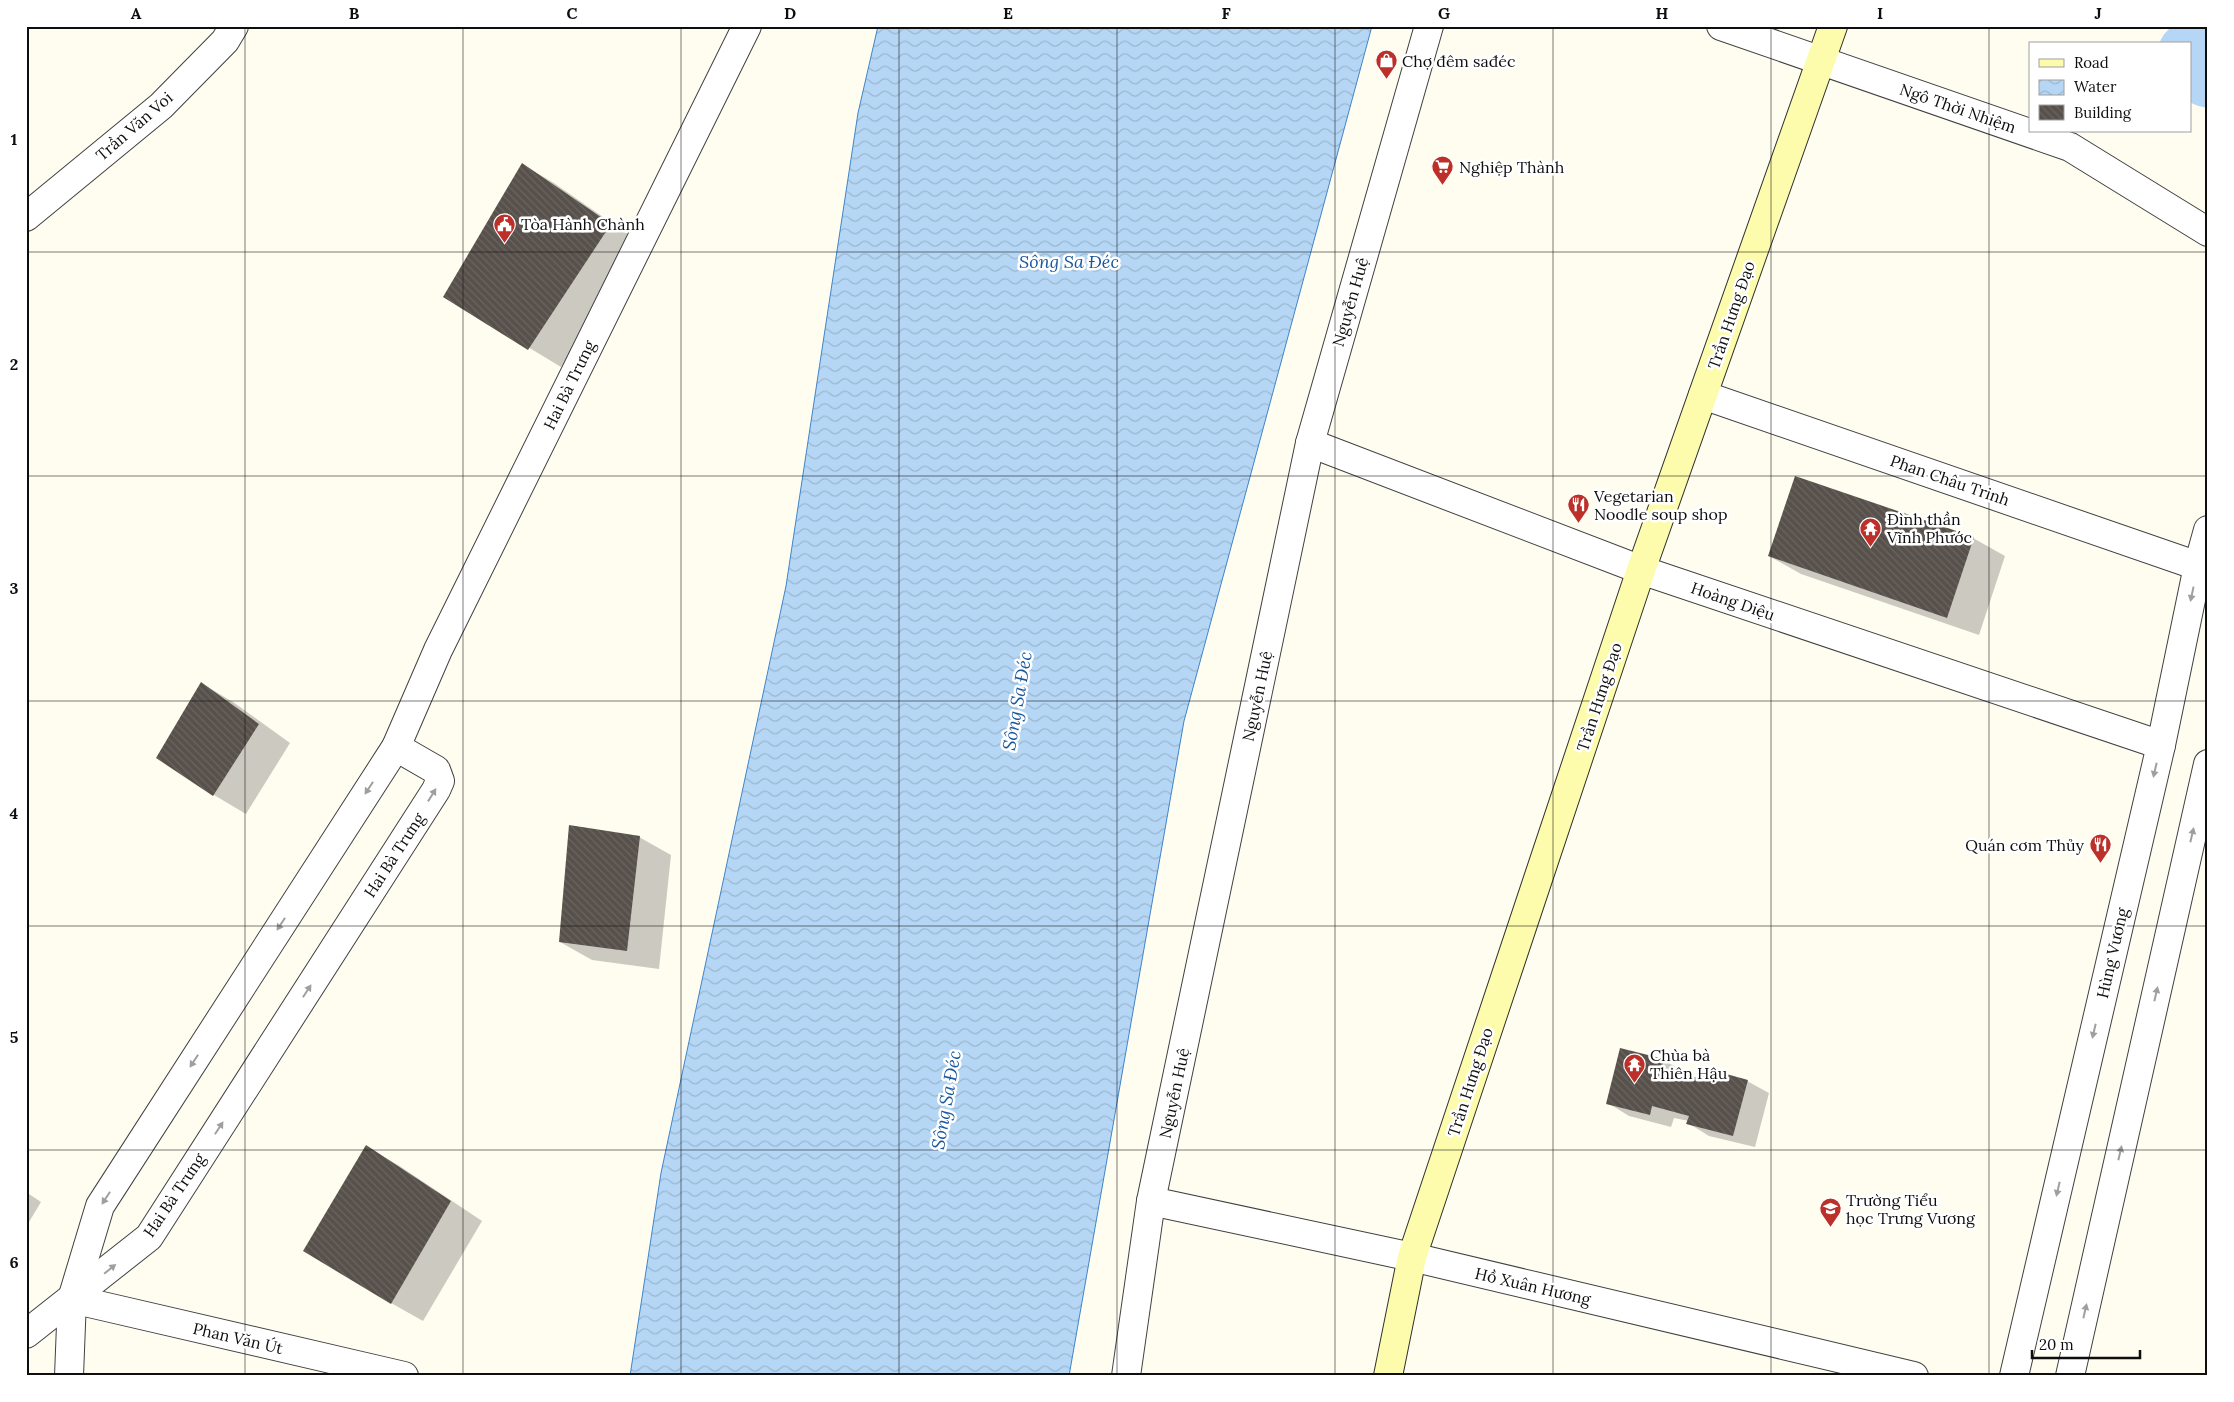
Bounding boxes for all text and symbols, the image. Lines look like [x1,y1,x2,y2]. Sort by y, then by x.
text: A [131,3,142,23]
text: B [349,3,360,23]
text: C [566,3,578,23]
text: D [784,3,796,23]
text: E [1003,3,1013,23]
text: F [1221,3,1231,23]
text: G [1438,3,1450,23]
text: H [1656,3,1669,23]
text: I [1877,3,1883,23]
text: J [2094,3,2102,23]
legend [2029,42,2192,132]
shop icon: Chợ đêm sađéc [1374,49,1398,80]
place label: Chợ đêm sađéc [1402,51,1515,71]
text: Road [2074,53,2109,72]
text: Water [2074,77,2117,96]
street label: Ngô Thời Nhiệm [1897,79,2019,137]
street label: Trần Văn Voi [92,87,176,165]
text: Building [2074,103,2132,122]
text: 1 [11,129,17,149]
supermarket icon: Nghiệp Thành [1431,155,1455,186]
place label: Nghiệp Thành [1459,157,1565,177]
public building icon: Tòa Hành Chành [493,212,517,243]
place label: Tòa Hành Chành [521,214,645,234]
water label: Sông Sa Đéc [1019,250,1119,273]
street label: Nguyễn Huệ [1328,255,1372,349]
street label: Trần Hưng Đạo [1703,258,1759,372]
street label: Hai Bà Trưng [539,336,600,433]
text: 2 [10,354,18,374]
street label: Phan Châu Trinh [1888,450,2013,510]
place label: Vegetarian Noodle soup shop [1593,486,1728,524]
restaurant icon: Vegetarian Noodle soup shop [1566,493,1590,524]
place label: Đình thần Vĩnh Phước [1886,509,1972,547]
temple icon: Đình thần Vĩnh Phước [1859,516,1883,547]
street label: Hoàng Diệu [1689,577,1778,625]
text: 3 [10,578,19,598]
one-way arrow [2188,587,2196,602]
street label: Trần Hưng Đạo [1572,640,1626,754]
street label: Nguyễn Huệ [1238,649,1276,743]
water label: Sông Sa Đéc [997,650,1037,752]
one-way arrow [2151,763,2159,778]
one-way arrow [365,781,374,794]
one-way arrow [428,789,437,802]
text: 4 [10,803,19,823]
street label: Hai Bà Trưng [359,808,429,901]
one-way arrow [2188,828,2196,843]
restaurant icon: Quán cơm Thủy [2088,833,2112,864]
place label: Quán cơm Thủy [1965,835,2085,855]
street label: Hùng Vương [2092,905,2132,1000]
one-way arrow [277,918,286,931]
one-way arrow [302,984,312,998]
one-way arrow [2152,986,2160,1002]
one-way arrow [2090,1023,2098,1038]
street label: Trần Hưng Đạo [1443,1025,1497,1139]
text: 5 [10,1027,19,1047]
place label: Chùa bà Thiên Hậu [1650,1045,1728,1083]
street label: Nguyễn Huệ [1155,1046,1193,1140]
water label: Sông Sa Đéc [926,1049,966,1151]
temple icon: Chùa bà Thiên Hậu [1622,1052,1646,1083]
one-way arrow [189,1054,198,1068]
one-way arrow [214,1121,224,1134]
one-way arrow [2116,1145,2124,1160]
street label: Hai Bà Trưng [139,1148,210,1241]
one-way arrow [2054,1182,2062,1197]
place label: Trường Tiểu học Trưng Vương [1846,1190,1976,1228]
one-way arrow [101,1191,110,1204]
school or university icon: Trường Tiểu học Trưng Vương [1818,1197,1842,1228]
text: 6 [9,1252,19,1272]
one-way arrow [103,1263,116,1274]
street label: Hồ Xuân Hương [1473,1263,1594,1309]
one-way arrow [2081,1304,2089,1319]
street label: Phan Văn Út [191,1318,286,1358]
scale bar [2032,1327,2139,1359]
text: 20 m [2039,1335,2074,1354]

